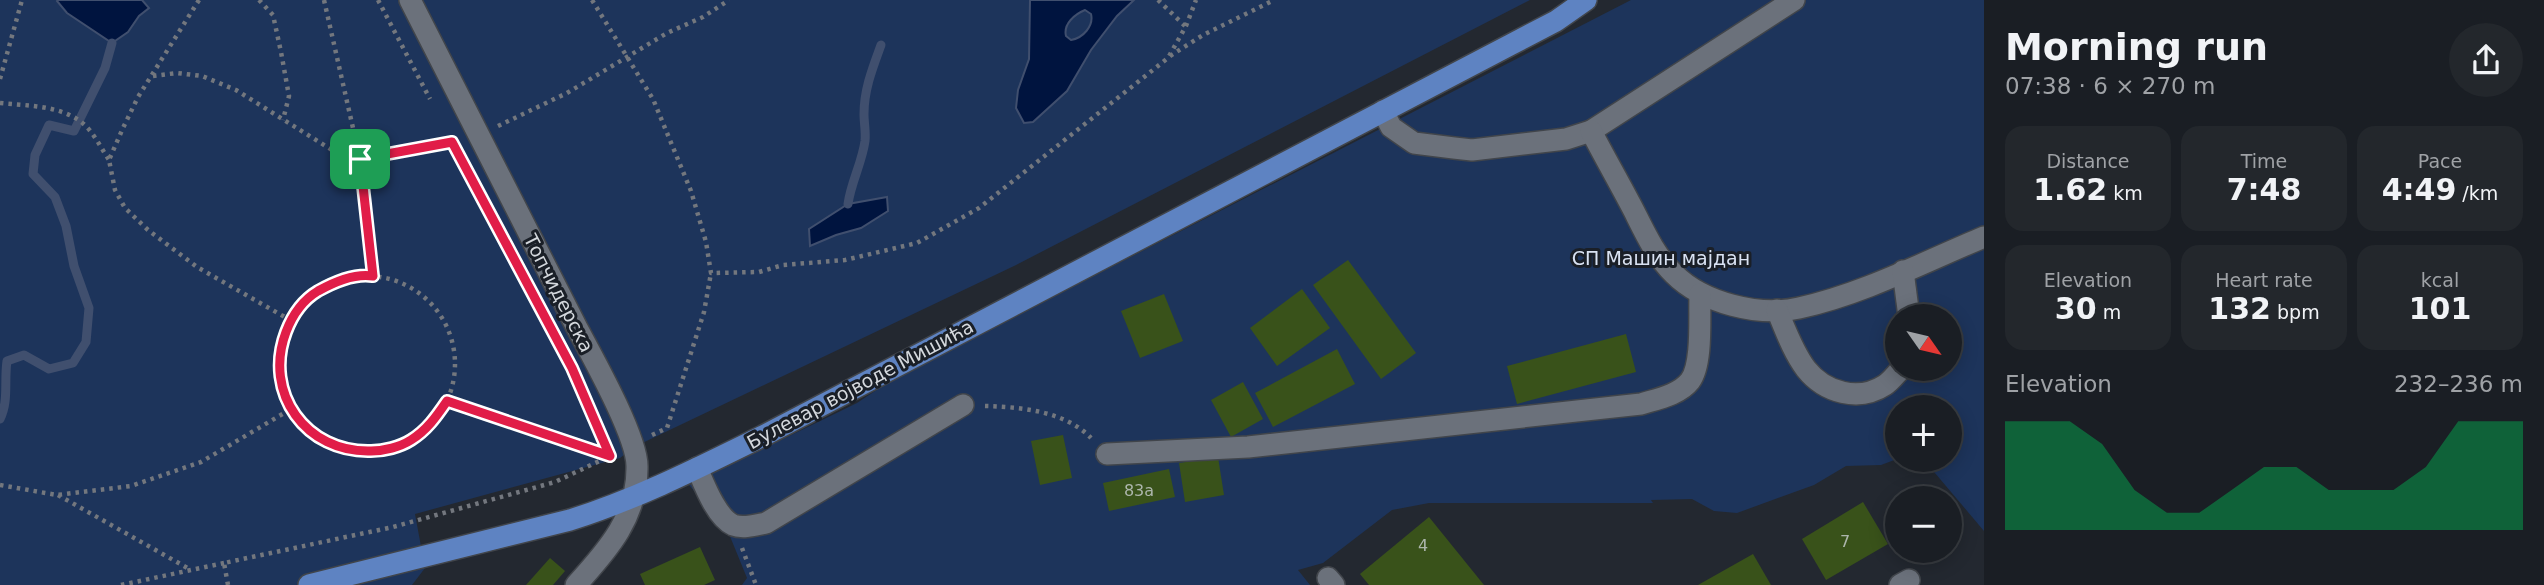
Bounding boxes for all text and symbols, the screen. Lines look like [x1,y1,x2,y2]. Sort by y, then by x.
button: share [2449,23,2523,97]
text: Morning run [2005,25,2268,69]
text: 07:38 · 6 × 270 m [2005,73,2215,99]
pin [330,129,390,189]
icon: arrive [341,140,379,178]
text: Distance [2046,150,2130,172]
text: Time [2241,150,2287,172]
text: Pace [2418,150,2462,172]
text: 1.62 [2033,172,2107,207]
text: 7:48 [2227,172,2301,207]
text: 4:49 [2382,172,2456,207]
text: km [2107,182,2143,204]
text: /km [2456,182,2498,204]
street label: Топчидерска [519,229,598,356]
park label: СП Машин мајдан [1572,247,1750,269]
text: Elevation [2044,269,2132,291]
text: Heart rate [2215,269,2313,291]
text: kcal [2421,269,2459,291]
text: 30 [2055,291,2097,326]
text: 132 [2208,291,2271,326]
text: 101 [2409,291,2471,326]
text: m [2097,301,2121,323]
text: bpm [2271,301,2320,323]
north arrow [1885,304,1962,382]
map controls [1885,304,1962,563]
street label: Булевар војводе Мишића [743,315,977,453]
text: Elevation [2005,371,2112,397]
text: 232–236 m [2394,371,2523,397]
button: + [1885,395,1962,472]
house number: 83a [1124,481,1154,500]
button: − [1885,486,1962,563]
house number: 7 [1840,532,1850,551]
house number: 4 [1418,536,1428,555]

